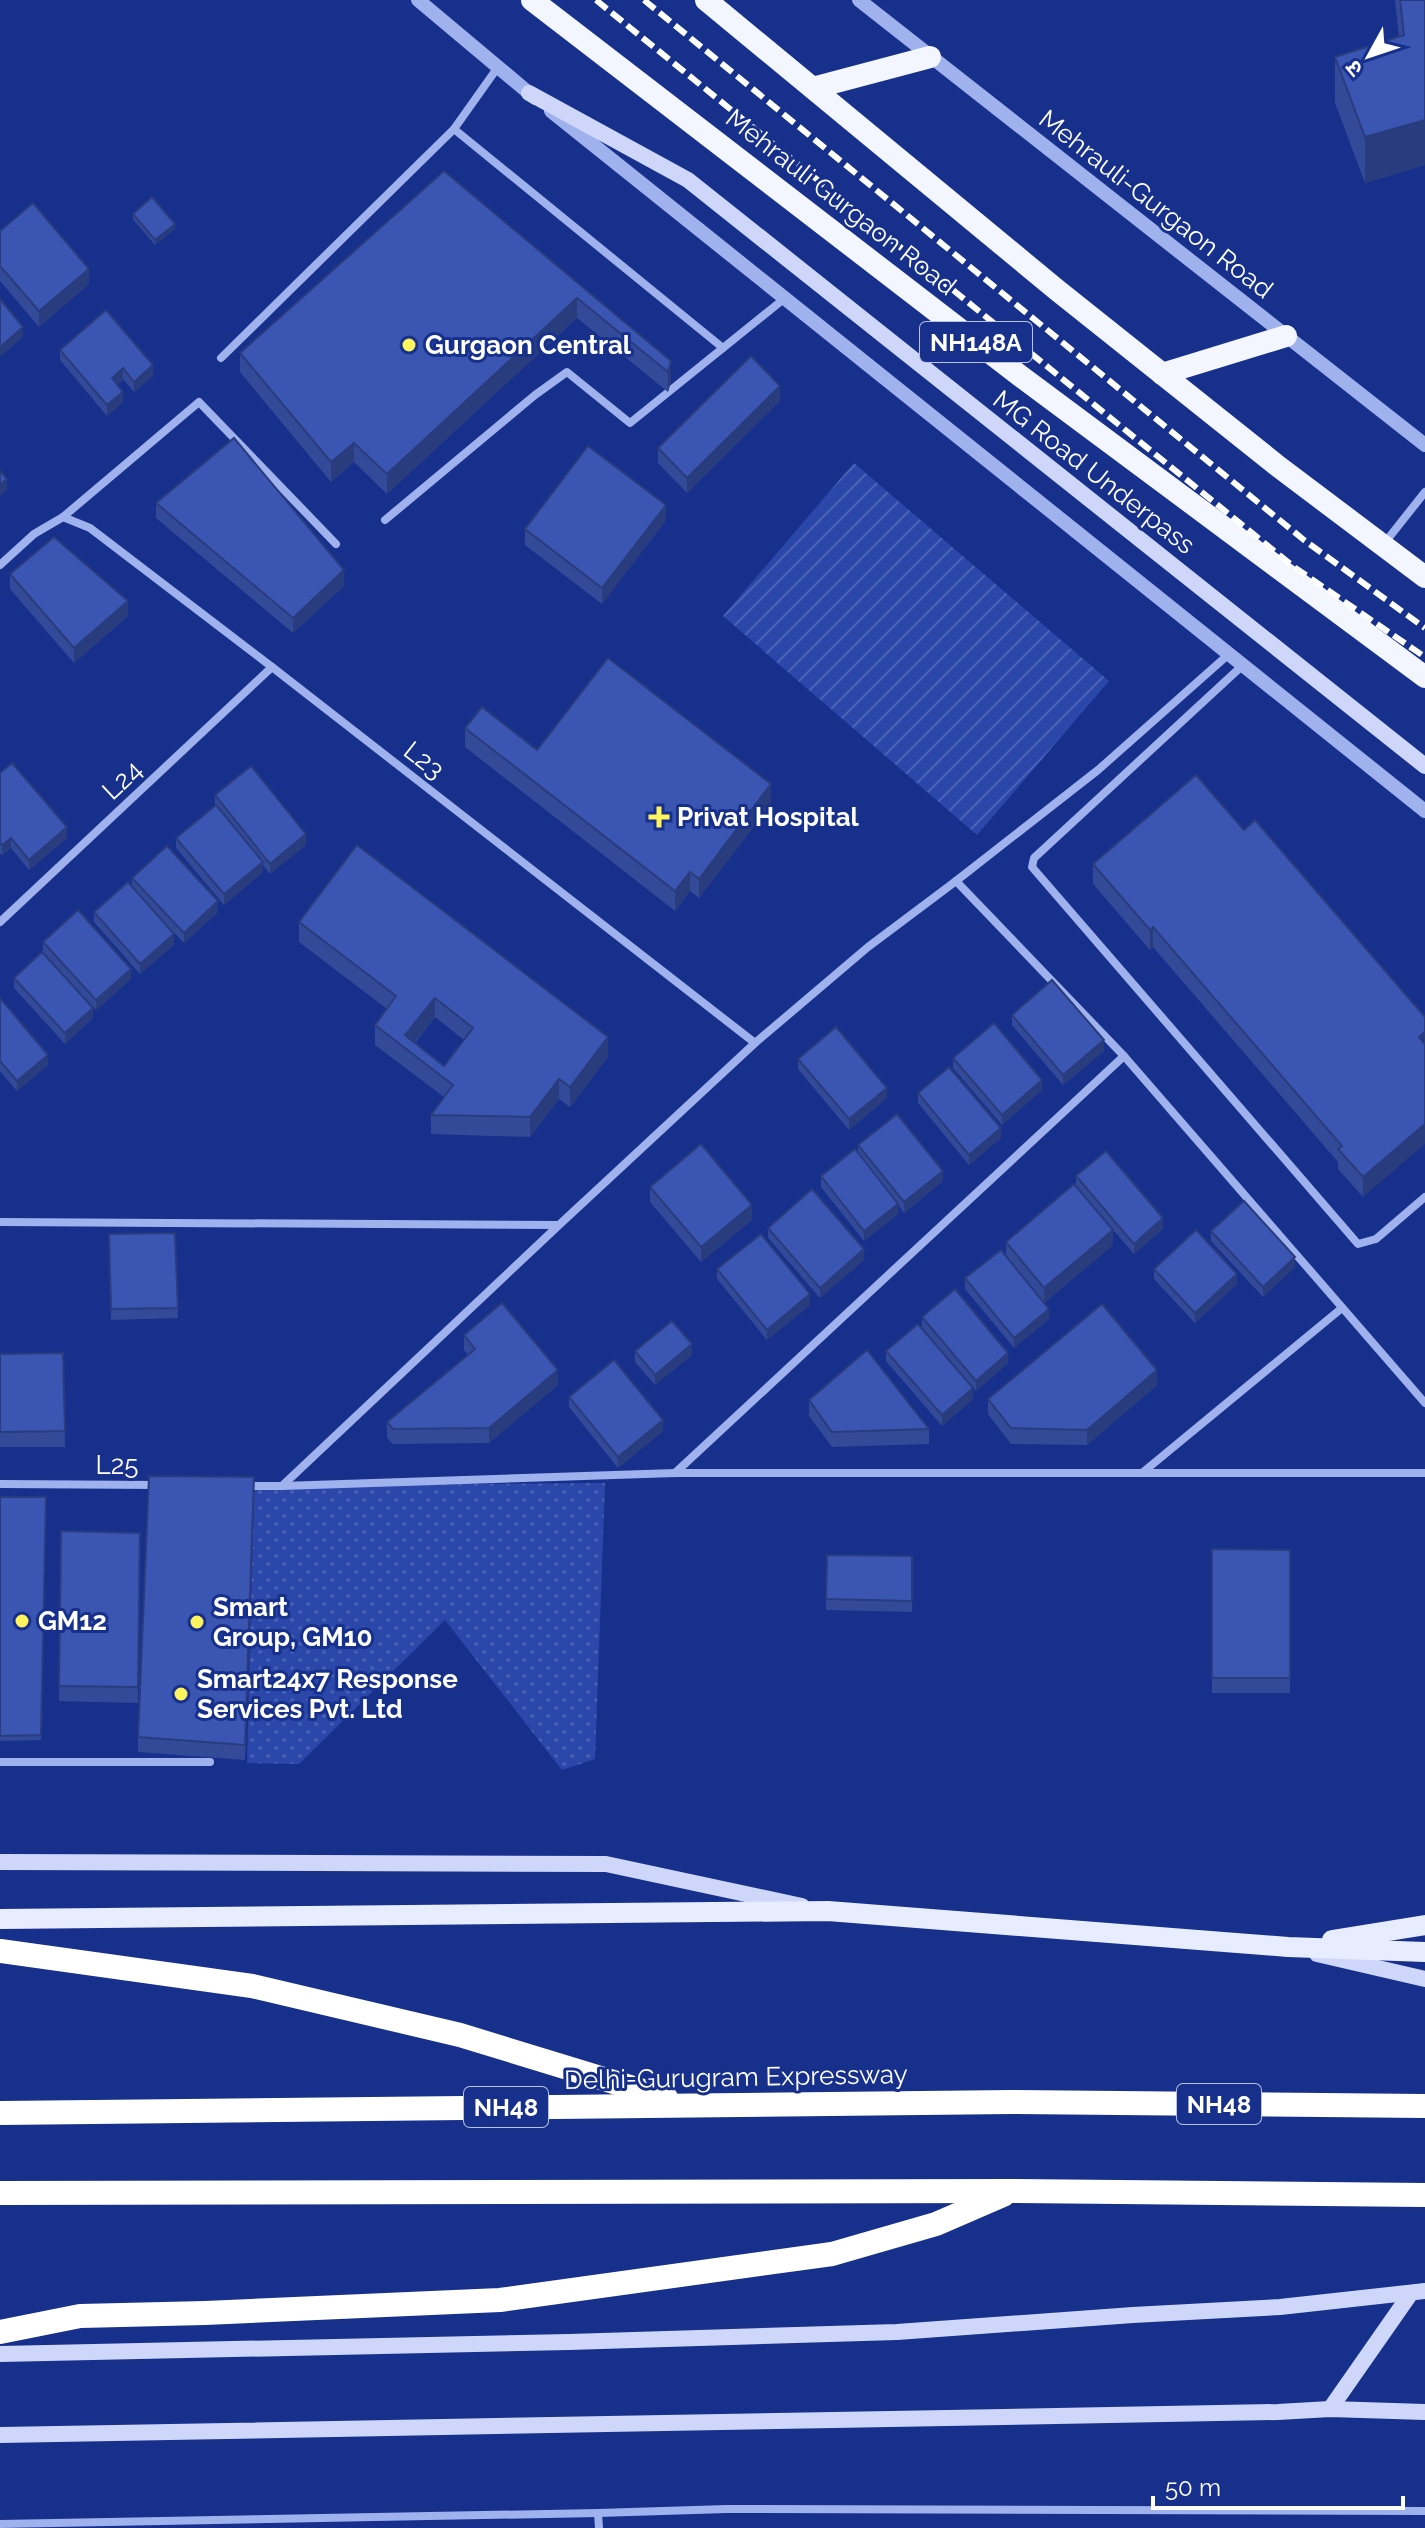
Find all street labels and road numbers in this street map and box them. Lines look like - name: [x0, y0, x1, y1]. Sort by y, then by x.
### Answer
- street label: Mehrauli Gurgaon Road: [720, 103, 962, 301]
- street label: Mehrauli-Gurgaon Road: [1033, 103, 1279, 305]
- road number: NH148A: [920, 322, 1032, 362]
- street label: MG Road Underpass: [987, 384, 1201, 560]
- street label: L23: [398, 735, 450, 785]
- street label: L24: [96, 754, 148, 806]
- street label: L25: [96, 1450, 138, 1480]
- street label: Delhi-Gurugram Expressway: [564, 2059, 908, 2095]
- road number: NH48: [1177, 2084, 1261, 2124]
- road number: NH48: [464, 2087, 548, 2127]

